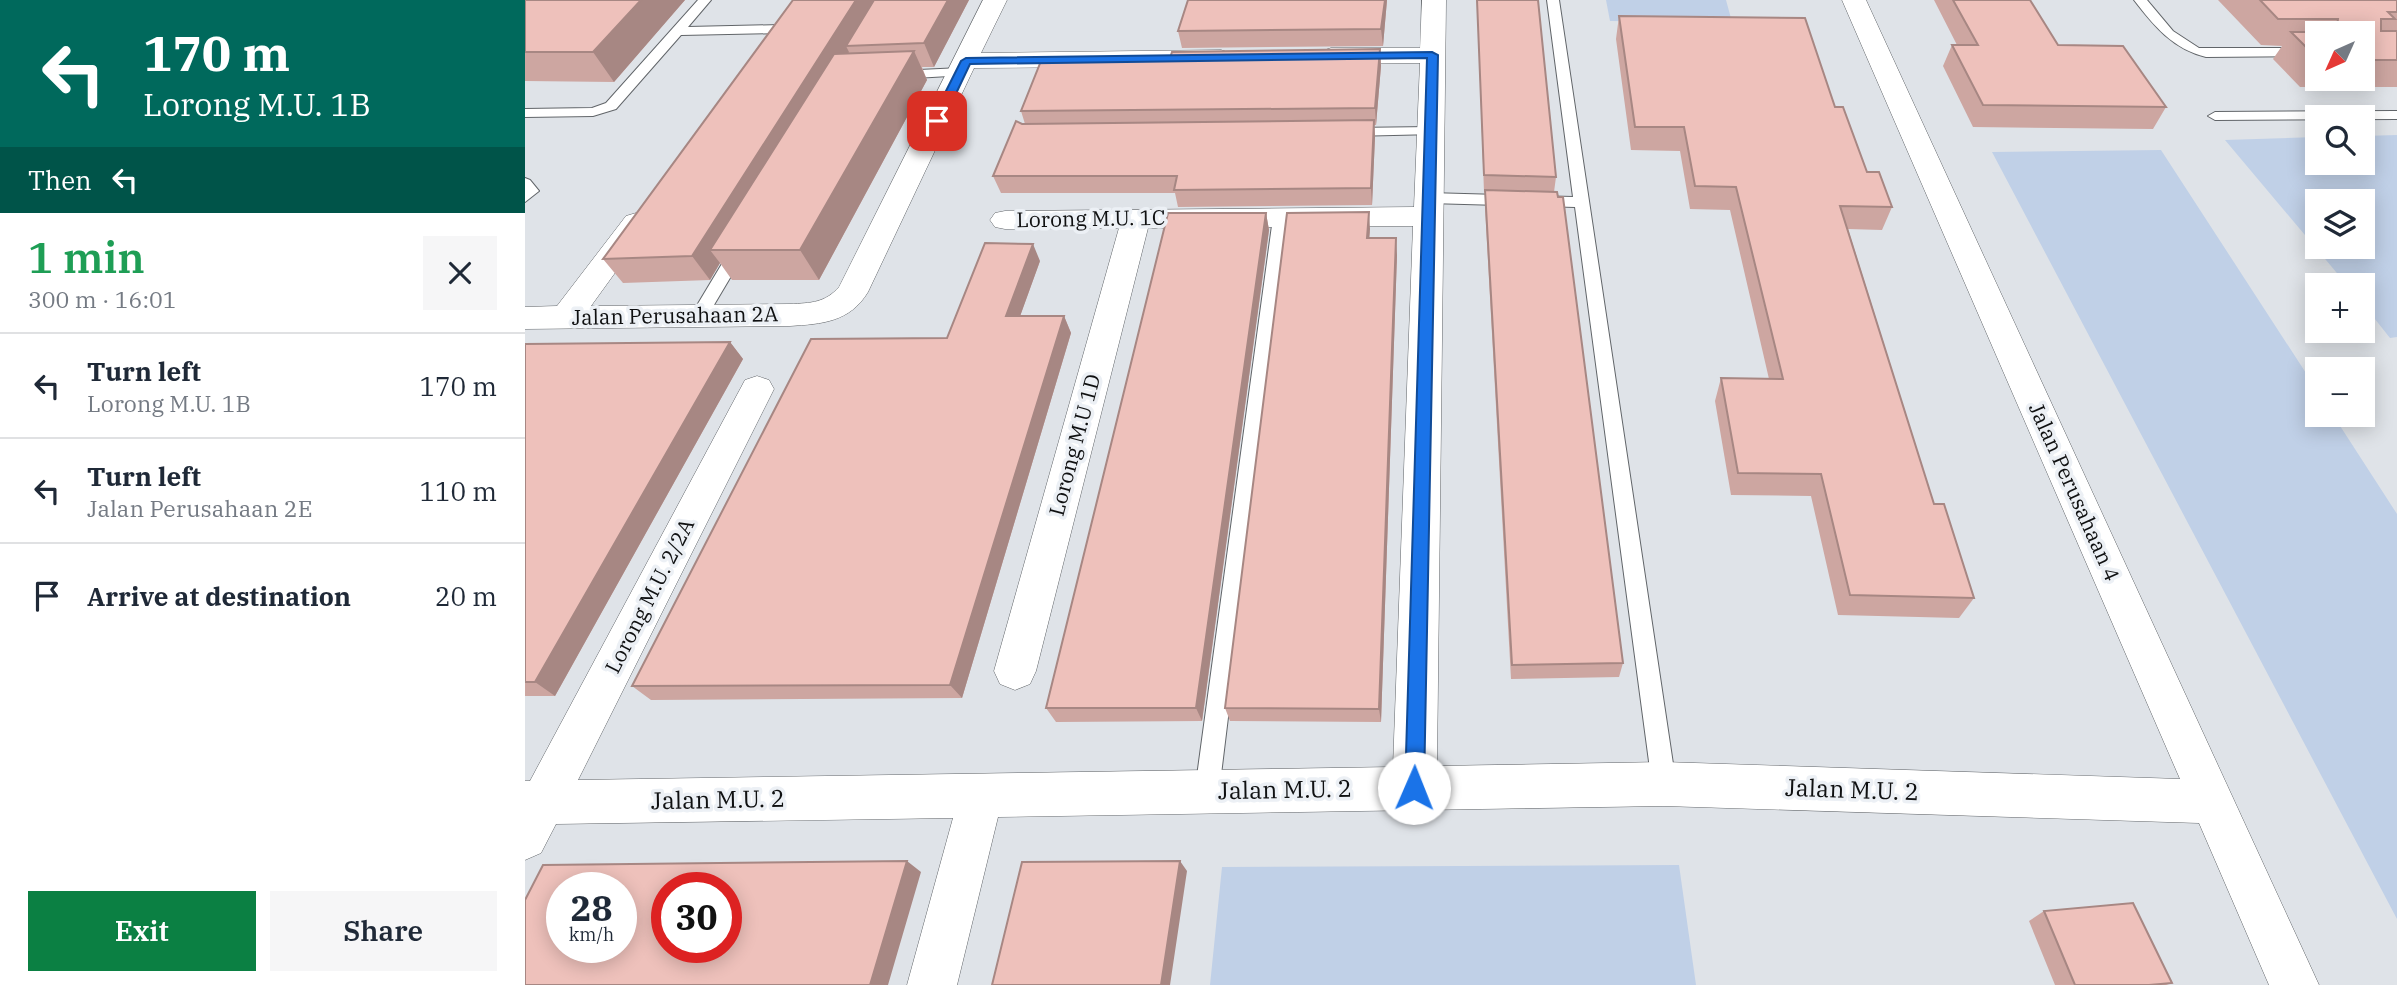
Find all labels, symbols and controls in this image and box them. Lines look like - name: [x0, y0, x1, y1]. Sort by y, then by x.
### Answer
- text: 170 m: [143, 21, 290, 84]
- north arrow: [2305, 21, 2375, 91]
- map controls: [2305, 21, 2375, 427]
- icon: left: [28, 28, 119, 119]
- text: Lorong M.U. 1B: [143, 83, 371, 125]
- pin: [907, 91, 967, 151]
- icon: arrive: [918, 102, 956, 140]
- button: search: [2305, 105, 2375, 175]
- icon: left: [106, 161, 144, 199]
- text: Then: [28, 163, 92, 197]
- button: layers: [2305, 189, 2375, 259]
- street label: Lorong M.U. 1C: [1016, 203, 1166, 233]
- text: 1 min: [28, 230, 145, 285]
- button: close: [423, 236, 497, 310]
- button: +: [2305, 273, 2375, 343]
- text: 300 m · 16:01: [28, 284, 177, 314]
- street label: Jalan Perusahaan 2A: [571, 299, 779, 331]
- text: Turn left: [87, 354, 201, 388]
- button: −: [2305, 357, 2375, 427]
- icon: left: [28, 367, 66, 405]
- text: 170 m: [419, 369, 497, 403]
- street label: Lorong M.U 1D: [1042, 371, 1106, 519]
- text: Lorong M.U. 1B: [87, 388, 251, 418]
- street label: Jalan Perusahaan 4: [2023, 398, 2127, 585]
- text: Turn left: [87, 459, 201, 493]
- icon: left: [28, 472, 66, 510]
- text: 110 m: [419, 474, 497, 508]
- text: Jalan Perusahaan 2E: [87, 493, 312, 523]
- street label: Lorong M.U. 2/2A: [598, 513, 700, 678]
- icon: arrive: [28, 577, 66, 615]
- text: Arrive at destination: [87, 579, 351, 613]
- text: 20 m: [435, 579, 497, 613]
- position arrow: [1377, 751, 1451, 825]
- street label: Jalan M.U. 2: [1784, 771, 1920, 807]
- street label: Jalan M.U. 2: [1218, 772, 1352, 806]
- street label: Jalan M.U. 2: [651, 782, 785, 816]
- speed limit sign: 30: [651, 872, 742, 963]
- text: 28: [570, 885, 613, 931]
- button: Exit: [28, 891, 256, 971]
- button: Share: [270, 891, 497, 971]
- text: km/h: [569, 923, 614, 946]

